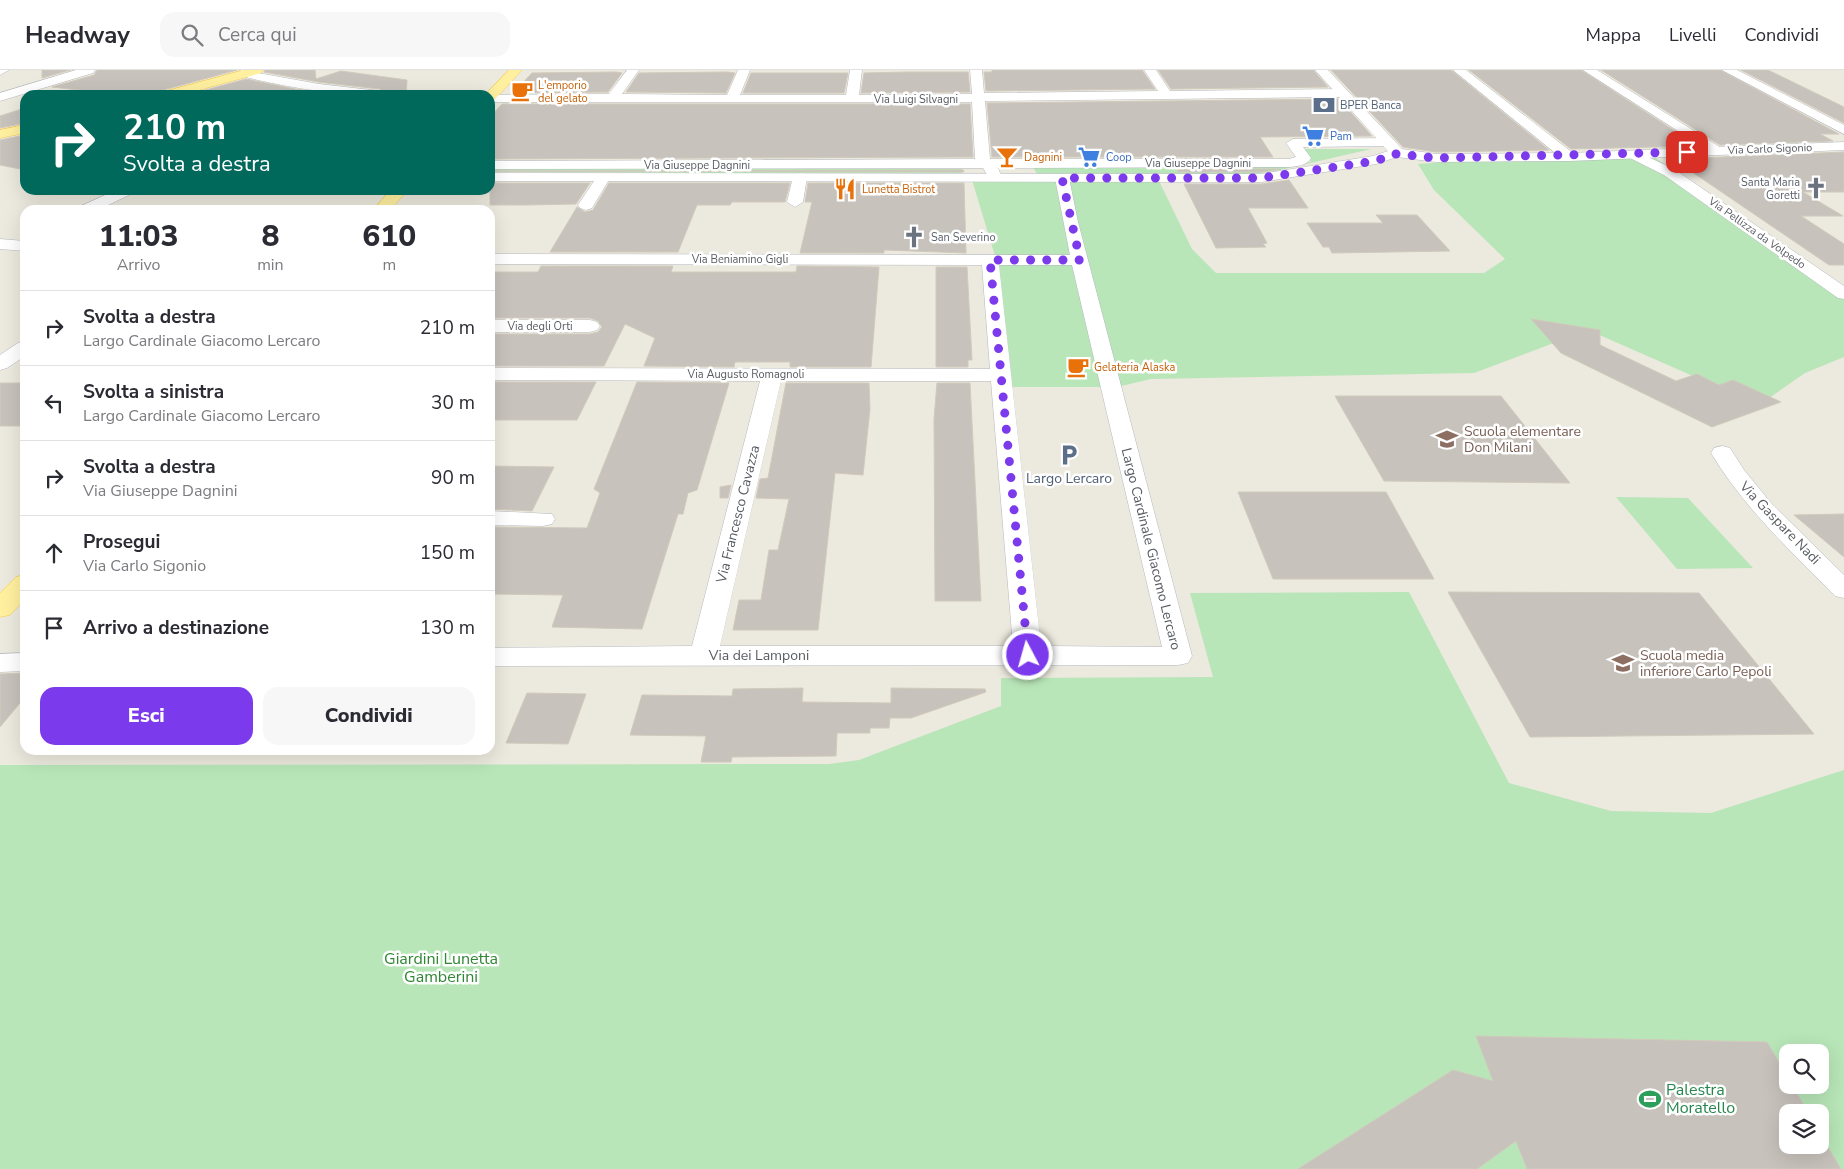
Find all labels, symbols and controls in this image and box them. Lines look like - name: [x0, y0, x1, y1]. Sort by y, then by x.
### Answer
- search box: [160, 12, 510, 57]
- text: Headway: [25, 19, 130, 51]
- icon: search: [178, 21, 206, 49]
- text: Cerca qui: [218, 22, 297, 48]
- text: Mappa: [1586, 23, 1641, 47]
- text: Livelli: [1669, 23, 1716, 47]
- text: Condividi: [1744, 23, 1819, 47]
- cafe icon: L'emporio del gelato: [509, 78, 535, 104]
- place label: L'emporio del gelato: [538, 78, 588, 106]
- street label: Via Luigi Silvagni: [873, 92, 958, 107]
- bank icon: BPER Banca: [1311, 92, 1337, 118]
- place label: BPER Banca: [1340, 98, 1402, 113]
- text: 210 m: [123, 104, 226, 151]
- icon: right: [40, 110, 105, 175]
- supermarket icon: Pam: [1300, 123, 1326, 149]
- place label: Pam: [1330, 129, 1352, 144]
- pin: [1666, 131, 1708, 173]
- icon: arrive: [1673, 138, 1701, 166]
- street label: Via Carlo Sigonio: [1726, 140, 1813, 158]
- bar icon: Dagnini: [994, 144, 1020, 170]
- supermarket icon: Coop: [1076, 144, 1102, 170]
- text: Svolta a destra: [123, 149, 271, 179]
- place label: Dagnini: [1024, 150, 1062, 165]
- place label: Coop: [1106, 150, 1132, 165]
- street label: Via Giuseppe Dagnini: [1144, 156, 1251, 171]
- street label: Via Giuseppe Dagnini: [643, 158, 750, 173]
- place label: Santa Maria Goretti: [1741, 175, 1800, 203]
- church icon: Santa Maria Goretti: [1803, 175, 1829, 201]
- restaurant icon: Lunetta Bistrot: [832, 176, 858, 202]
- place label: Lunetta Bistrot: [862, 182, 935, 197]
- street label: Via Pellizza da Volpedo: [1705, 193, 1809, 272]
- text: 11:03: [99, 216, 178, 257]
- text: 8: [261, 216, 279, 257]
- text: 610: [362, 216, 416, 257]
- church icon: San Severino: [901, 224, 927, 250]
- place label: San Severino: [931, 230, 996, 245]
- street label: Via Beniamino Gigli: [691, 252, 788, 267]
- text: Arrivo: [117, 254, 161, 276]
- text: min: [257, 254, 284, 276]
- text: m: [382, 254, 396, 276]
- text: Svolta a destra: [83, 304, 216, 330]
- icon: right: [40, 314, 68, 342]
- text: 210 m: [420, 315, 475, 341]
- street label: Via degli Orti: [506, 319, 573, 334]
- text: Largo Cardinale Giacomo Lercaro: [83, 330, 320, 352]
- cafe icon: Gelateria Alaska: [1065, 354, 1091, 380]
- place label: Gelateria Alaska: [1094, 360, 1176, 375]
- street label: Via Augusto Romagnoli: [687, 367, 804, 382]
- text: Svolta a sinistra: [83, 379, 224, 405]
- icon: left: [40, 389, 68, 417]
- text: 30 m: [431, 390, 475, 416]
- text: Largo Cardinale Giacomo Lercaro: [83, 405, 320, 427]
- place label: Scuola elementare Don Milani: [1464, 422, 1581, 457]
- school or university icon: Scuola elementare Don Milani: [1434, 426, 1460, 452]
- parking icon: Largo Lercaro: [1056, 442, 1082, 468]
- street label: Via Francesco Cavazza: [711, 443, 764, 586]
- street label: Largo Cardinale Giacomo Lercaro: [1117, 446, 1185, 652]
- text: Svolta a destra: [83, 454, 216, 480]
- icon: right: [40, 464, 68, 492]
- text: 90 m: [431, 465, 475, 491]
- place label: Largo Lercaro: [1026, 469, 1112, 488]
- street label: Via Gaspare Nadi: [1735, 476, 1825, 569]
- text: Via Giuseppe Dagnini: [83, 480, 237, 502]
- text: Prosegui: [83, 529, 160, 555]
- icon: ahead: [40, 539, 68, 567]
- text: 150 m: [420, 540, 475, 566]
- text: Via Carlo Sigonio: [83, 555, 206, 577]
- icon: arrive: [40, 614, 68, 642]
- text: Arrivo a destinazione: [83, 615, 269, 641]
- text: 130 m: [420, 615, 475, 641]
- position arrow: [1001, 628, 1053, 680]
- street label: Via dei Lamponi: [708, 646, 809, 665]
- place label: Scuola media inferiore Carlo Pepoli: [1640, 646, 1772, 681]
- school or university icon: Scuola media inferiore Carlo Pepoli: [1610, 650, 1636, 676]
- button: Esci: [40, 687, 253, 745]
- button: Condividi: [263, 687, 475, 745]
- park label: Giardini Lunetta Gamberini: [384, 948, 498, 988]
- map controls: [1779, 1044, 1829, 1154]
- button: search: [1779, 1044, 1829, 1094]
- place label: Palestra Moratello: [1666, 1079, 1735, 1119]
- sports icon: Palestra Moratello: [1637, 1086, 1663, 1112]
- button: layers: [1779, 1104, 1829, 1154]

